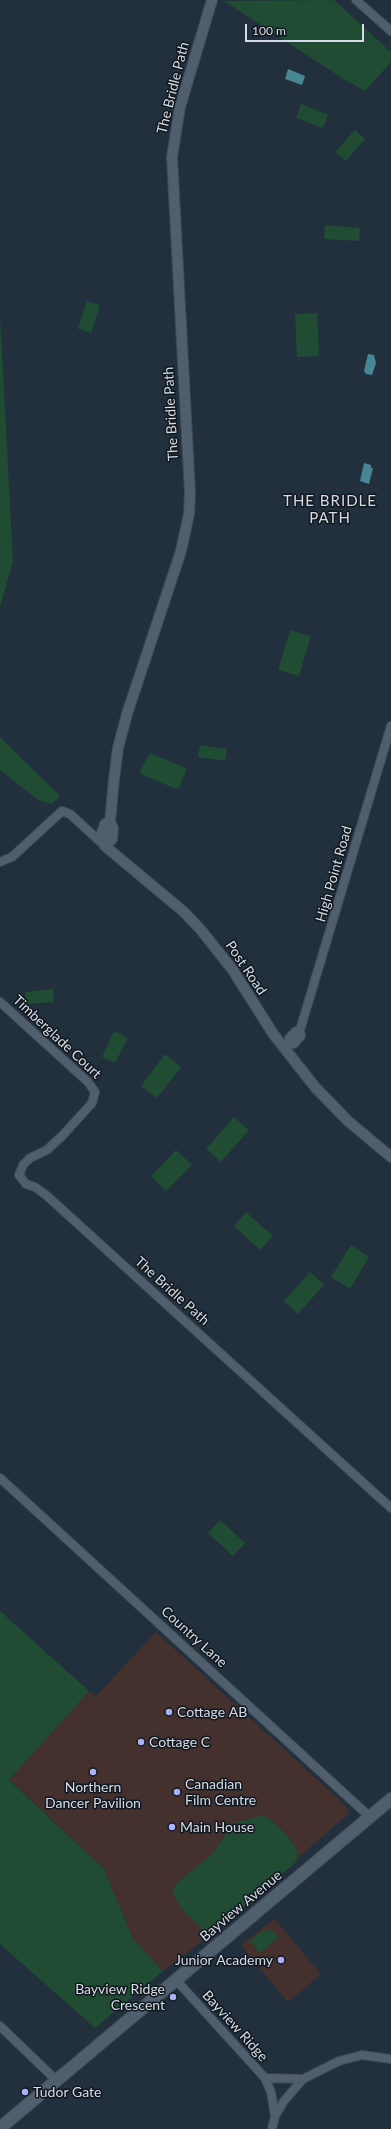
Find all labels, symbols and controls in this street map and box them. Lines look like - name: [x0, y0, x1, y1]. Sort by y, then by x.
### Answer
- scale bar: [247, 16, 366, 42]
- text: 100 m: [252, 23, 286, 38]
- street label: The Bridle Path: [153, 40, 193, 136]
- street label: The Bridle Path: [160, 366, 182, 462]
- district label: THE BRIDLE PATH: [283, 492, 377, 527]
- street label: High Point Road: [312, 824, 356, 924]
- street label: Post Road: [222, 938, 270, 998]
- street label: Timberglade Court: [9, 992, 105, 1082]
- street label: The Bridle Path: [131, 1253, 213, 1329]
- street label: Country Lane: [158, 1603, 230, 1671]
- place label: Cottage AB: [177, 1704, 247, 1720]
- marker: Cottage AB: [164, 1707, 174, 1717]
- place label: Cottage C: [149, 1734, 210, 1750]
- marker: Cottage C: [136, 1737, 146, 1747]
- marker: Northern Dancer Pavilion: [88, 1767, 98, 1777]
- place label: Canadian Film Centre: [185, 1776, 256, 1808]
- place label: Northern Dancer Pavilion: [45, 1779, 141, 1812]
- marker: Canadian Film Centre: [172, 1787, 182, 1797]
- place label: Main House: [180, 1819, 254, 1835]
- marker: Main House: [167, 1822, 177, 1832]
- street label: Bayview Avenue: [197, 1867, 285, 1945]
- place label: Junior Academy: [175, 1952, 273, 1968]
- marker: Junior Academy: [276, 1955, 286, 1965]
- place label: Bayview Ridge Crescent: [75, 1981, 165, 2014]
- street label: Bayview Ridge: [199, 1987, 271, 2065]
- marker: Bayview Ridge Crescent: [168, 1992, 178, 2002]
- place label: Tudor Gate: [33, 2084, 101, 2100]
- marker: Tudor Gate: [20, 2087, 30, 2097]

